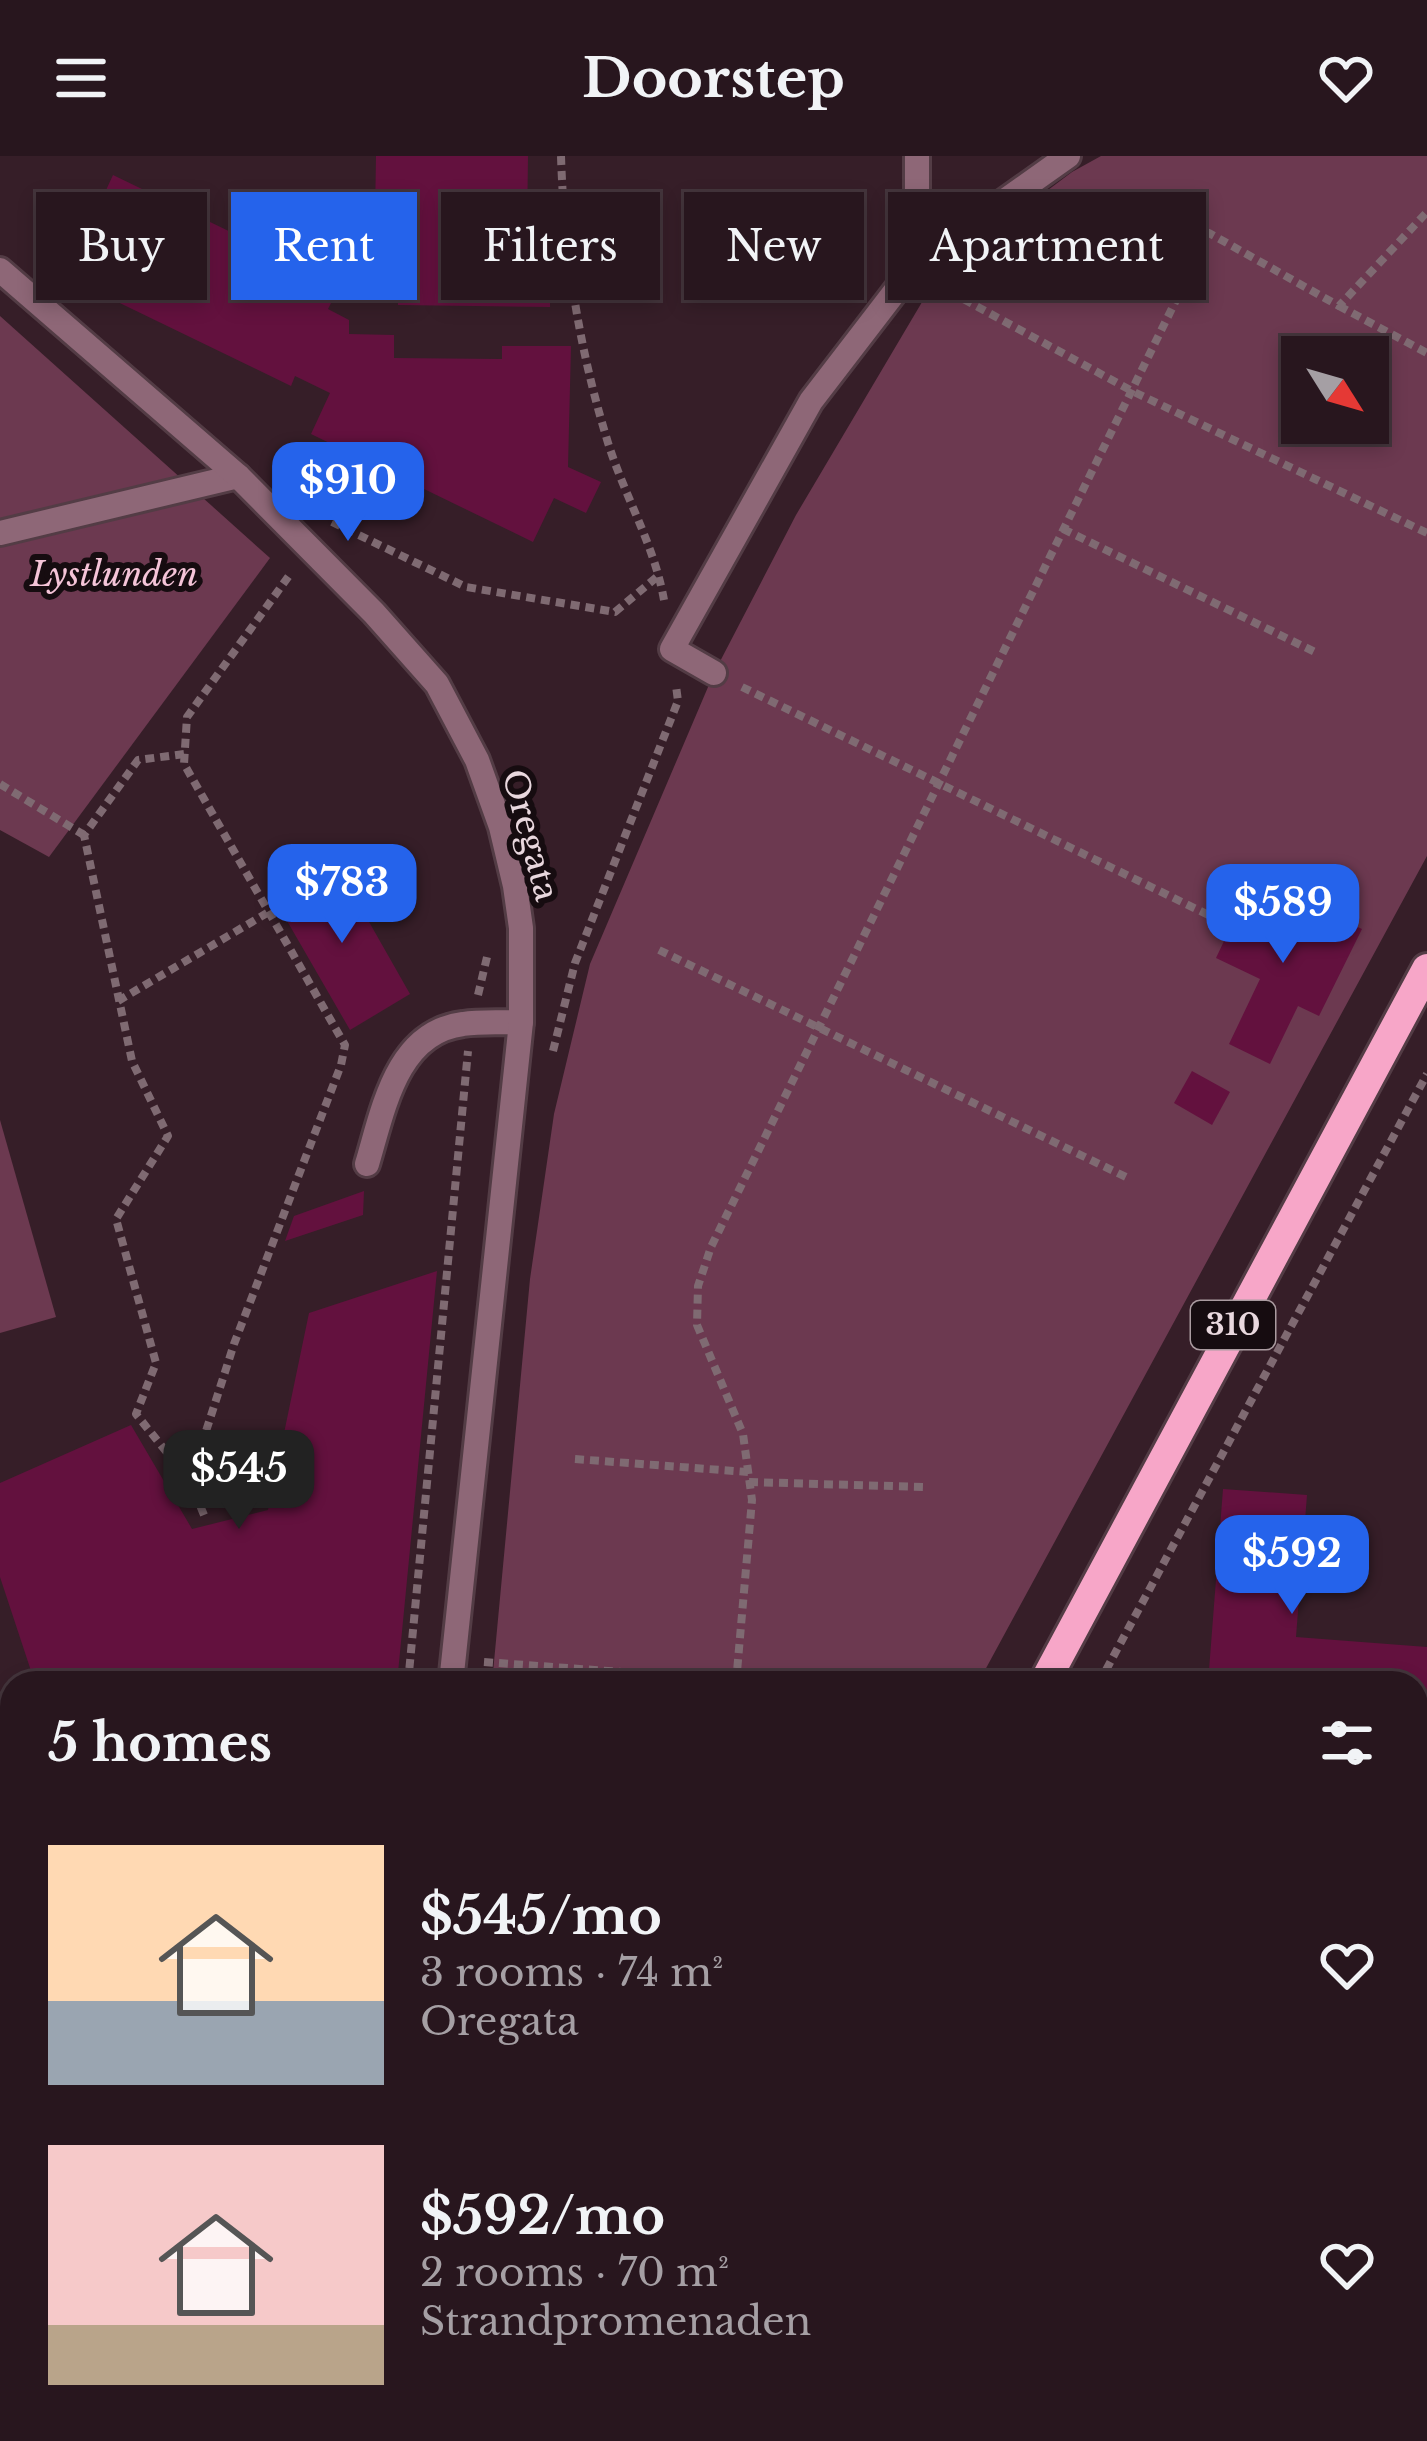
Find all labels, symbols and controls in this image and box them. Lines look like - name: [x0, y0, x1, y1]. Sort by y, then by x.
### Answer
- icon: menu: [48, 45, 114, 111]
- text: Doorstep: [582, 45, 845, 112]
- icon: heart: [1313, 45, 1379, 111]
- chip: Buy: [36, 192, 207, 300]
- chip: Rent: [231, 192, 417, 300]
- chip: Filters: [441, 192, 660, 300]
- chip: New: [684, 192, 864, 300]
- chip: Apartment: [888, 192, 1206, 300]
- north arrow: [1281, 336, 1389, 444]
- map controls: [1281, 336, 1389, 444]
- pin: $910: [277, 442, 419, 544]
- text: $910: [299, 456, 397, 505]
- park label: Lystlunden: [29, 554, 198, 595]
- street label: Oregata: [493, 765, 568, 906]
- pin: $783: [271, 844, 413, 946]
- text: $783: [295, 858, 389, 907]
- pin: $589: [1212, 864, 1354, 966]
- text: $589: [1233, 878, 1333, 927]
- road number: 310: [1191, 1301, 1275, 1349]
- pin: $545: [168, 1430, 310, 1532]
- text: $545: [190, 1444, 288, 1493]
- pin: $592: [1221, 1515, 1363, 1617]
- text: $592: [1242, 1529, 1342, 1578]
- icon: filters: [1314, 1710, 1380, 1776]
- text: 5 homes: [48, 1712, 272, 1775]
- text: $545/mo: [420, 1885, 662, 1948]
- icon: home: [144, 1893, 288, 2037]
- icon: heart: [1314, 1932, 1380, 1998]
- text: 3 rooms · 74 m²: [420, 1948, 723, 1997]
- text: Oregata: [420, 1997, 579, 2046]
- text: $592/mo: [420, 2185, 665, 2248]
- icon: home: [144, 2193, 288, 2337]
- icon: heart: [1314, 2232, 1380, 2298]
- text: 2 rooms · 70 m²: [420, 2248, 729, 2297]
- text: Strandpromenaden: [420, 2297, 811, 2346]

